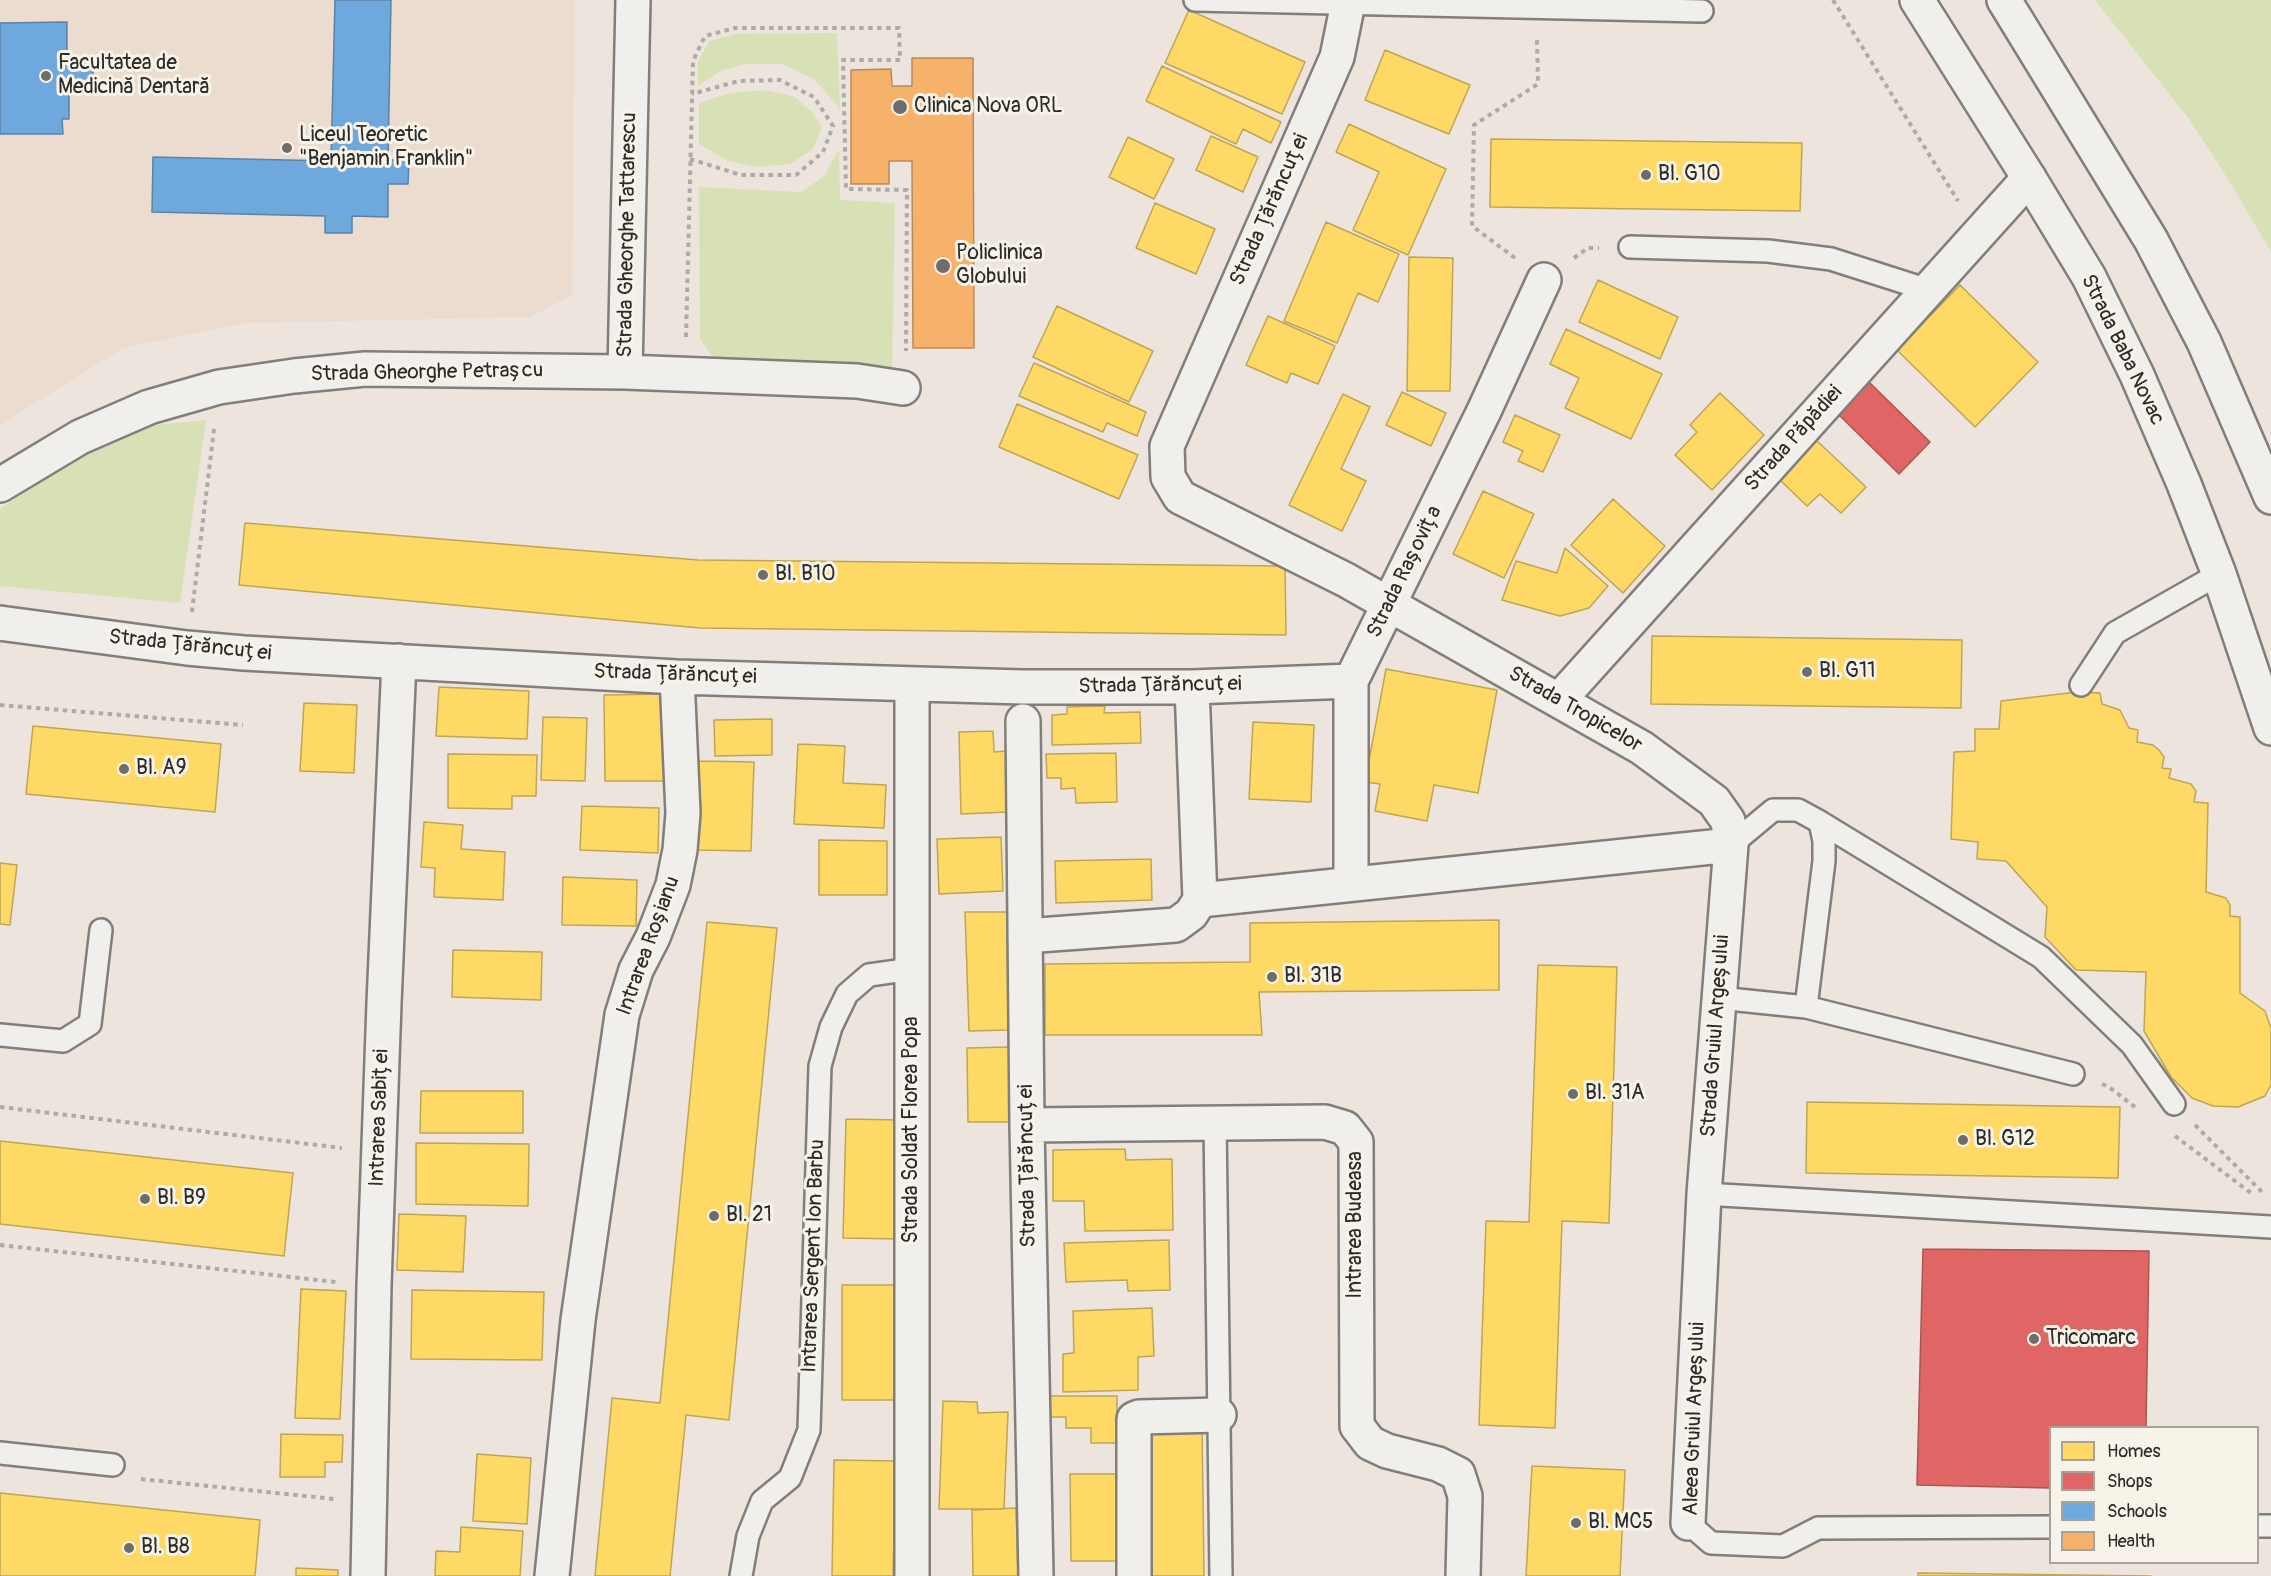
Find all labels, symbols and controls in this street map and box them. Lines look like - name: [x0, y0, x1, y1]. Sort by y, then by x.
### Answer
- place label: Facultatea de Medicină Dentară: [58, 51, 210, 101]
- marker: Facultatea de Medicină Dentară: [39, 69, 53, 83]
- place label: Clinica Nova ORL: [914, 94, 1063, 120]
- marker: Clinica Nova ORL: [891, 98, 909, 116]
- street label: Strada Gheorghe Tattarescu: [613, 112, 643, 358]
- place label: Liceul Teoretic "Benjamin Franklin": [299, 123, 473, 173]
- street label: Strada Țărăncuței: [1225, 130, 1315, 290]
- marker: Liceul Teoretic "Benjamin Franklin": [280, 141, 294, 155]
- place label: Bl. G10: [1658, 162, 1721, 188]
- marker: Bl. G10: [1639, 168, 1653, 182]
- place label: Policlinica Globului: [956, 241, 1043, 291]
- marker: Policlinica Globului: [934, 257, 952, 275]
- street label: Strada Baba Novac: [2075, 271, 2169, 429]
- street label: Strada Gheorghe Petrașcu: [311, 358, 543, 388]
- street label: Strada Păpădiei: [1740, 381, 1848, 497]
- street label: Strada Rașovița: [1362, 502, 1448, 642]
- place label: Bl. B10: [775, 562, 835, 588]
- marker: Bl. B10: [756, 568, 770, 582]
- street label: Strada Țărăncuței: [107, 625, 273, 667]
- place label: Bl. G11: [1819, 659, 1875, 685]
- street label: Strada Țărăncuței: [593, 660, 757, 690]
- street label: Strada Tropicelor: [1503, 661, 1647, 759]
- marker: Bl. G11: [1800, 665, 1814, 679]
- street label: Strada Țărăncuței: [1078, 672, 1242, 700]
- place label: Bl. A9: [136, 756, 186, 782]
- marker: Bl. A9: [117, 762, 131, 776]
- street label: Intrarea Roșianu: [612, 873, 686, 1019]
- street label: Strada Gruiul Argeșului: [1696, 934, 1736, 1138]
- place label: Bl. 31B: [1284, 964, 1342, 990]
- marker: Bl. 31B: [1265, 970, 1279, 984]
- street label: Strada Soldat Florea Popa: [899, 1017, 925, 1243]
- street label: Intrarea Sabiței: [365, 1049, 395, 1187]
- place label: Bl. 31A: [1585, 1081, 1645, 1107]
- street label: Strada Țărăncuței: [1014, 1084, 1042, 1248]
- marker: Bl. 31A: [1566, 1087, 1580, 1101]
- place label: Bl. G12: [1975, 1127, 2035, 1153]
- marker: Bl. G12: [1956, 1133, 1970, 1147]
- street label: Intrarea Sergent Ion Barbu: [797, 1139, 831, 1373]
- street label: Intrarea Budeasa: [1343, 1151, 1369, 1299]
- place label: Bl. B9: [157, 1186, 206, 1212]
- marker: Bl. B9: [138, 1192, 152, 1206]
- place label: Bl. 21: [726, 1203, 772, 1229]
- marker: Bl. 21: [707, 1209, 721, 1223]
- street label: Aleea Gruiul Argeșului: [1679, 1322, 1711, 1516]
- place label: Tricomarc: [2046, 1326, 2136, 1352]
- marker: Tricomarc: [2027, 1332, 2041, 1346]
- legend: [2049, 1426, 2259, 1564]
- text: Homes: [2107, 1440, 2160, 1463]
- text: Shops: [2107, 1470, 2152, 1493]
- text: Schools: [2107, 1500, 2167, 1523]
- place label: Bl. MC5: [1588, 1510, 1653, 1536]
- marker: Bl. MC5: [1569, 1516, 1583, 1530]
- text: Health: [2107, 1530, 2155, 1553]
- place label: Bl. B8: [141, 1535, 190, 1561]
- marker: Bl. B8: [122, 1541, 136, 1555]

